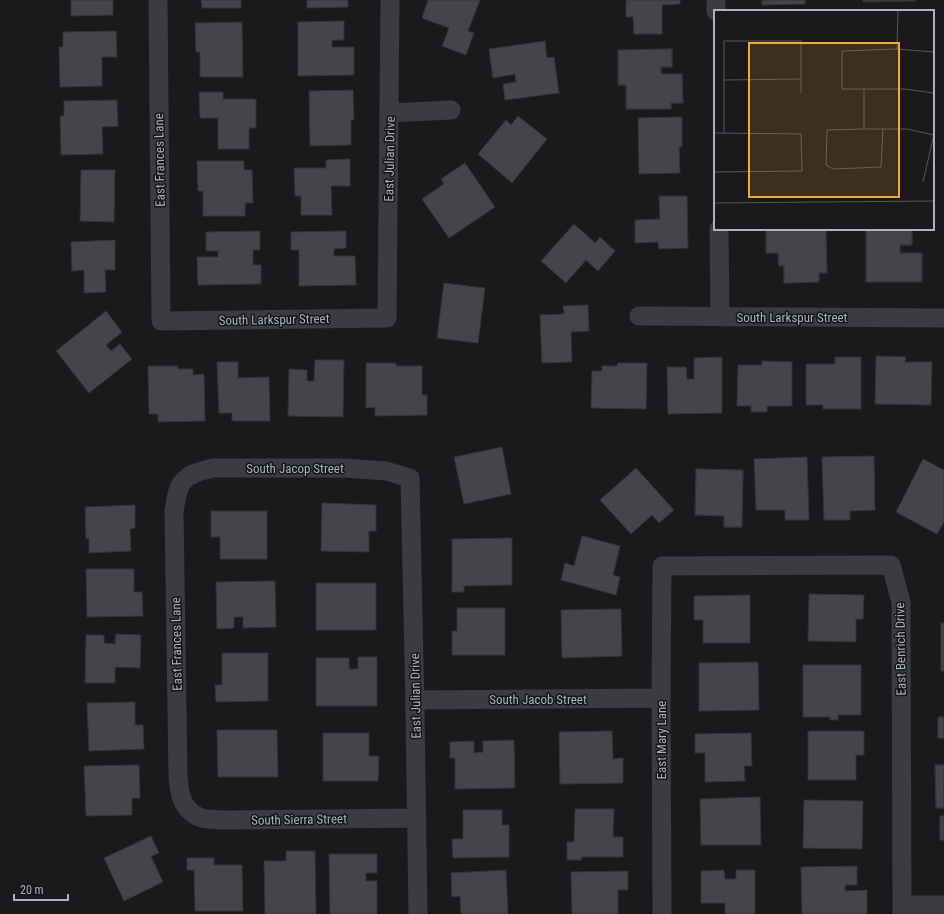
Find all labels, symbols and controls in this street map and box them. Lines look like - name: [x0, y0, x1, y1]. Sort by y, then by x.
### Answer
- inset map: [714, 10, 934, 230]
- street label: East Frances Lane: [151, 113, 168, 207]
- street label: East Julian Drive: [381, 116, 398, 202]
- street label: South Larkspur Street: [737, 310, 848, 325]
- street label: South Larkspur Street: [218, 311, 330, 328]
- street label: South Jacop Street: [246, 461, 344, 476]
- street label: East Frances Lane: [168, 597, 185, 691]
- street label: East Benrich Drive: [892, 602, 909, 696]
- street label: East Julian Drive: [407, 653, 424, 739]
- street label: South Jacob Street: [489, 692, 587, 707]
- street label: East Mary Lane: [654, 701, 669, 779]
- street label: South Sierra Street: [251, 811, 347, 828]
- scale bar: [14, 876, 68, 902]
- text: 20 m: [20, 883, 44, 897]

